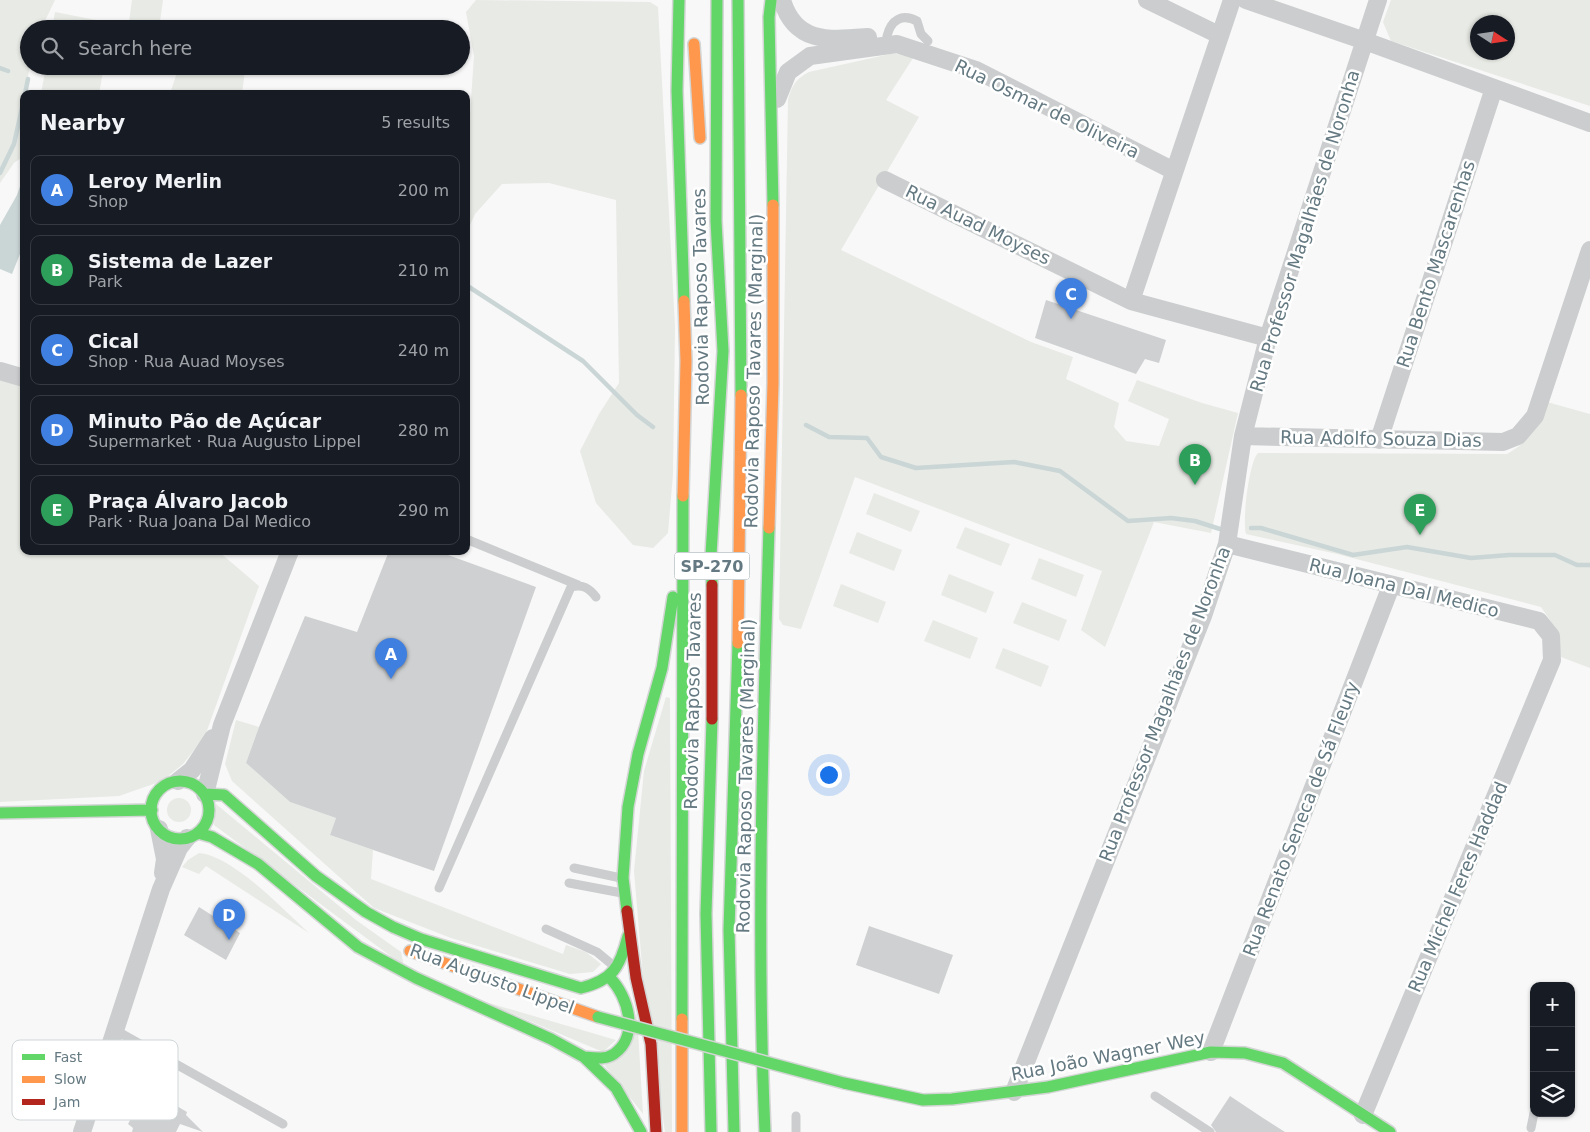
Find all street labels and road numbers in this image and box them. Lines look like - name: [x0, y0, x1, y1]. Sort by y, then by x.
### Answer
- street label: Rua Osmar de Oliveira: [952, 55, 1143, 162]
- street label: Rua Professor Magalhães de Noronha: [1245, 67, 1364, 395]
- street label: Rua Bento Mascarenhas: [1392, 158, 1479, 370]
- street label: Rua Auad Moyses: [902, 180, 1054, 269]
- street label: Rodovia Raposo Tavares: [688, 188, 713, 406]
- street label: Rodovia Raposo Tavares (Marginal): [740, 213, 767, 529]
- street label: Rua Adolfo Souza Dias: [1280, 426, 1482, 451]
- street label: Rua Professor Magalhães de Noronha: [1095, 543, 1235, 864]
- road number: SP-270: [674, 552, 750, 580]
- street label: Rua Joana Dal Medico: [1307, 554, 1501, 621]
- street label: Rodovia Raposo Tavares: [680, 592, 705, 810]
- street label: Rodovia Raposo Tavares (Marginal): [732, 618, 759, 934]
- street label: Rua Renato Seneca de Sá Fleury: [1238, 678, 1363, 959]
- street label: Rua Michel Feres Haddad: [1404, 778, 1512, 995]
- street label: Rua Augusto Lippel: [407, 939, 577, 1018]
- street label: Rua João Wagner Wey: [1009, 1026, 1207, 1085]

